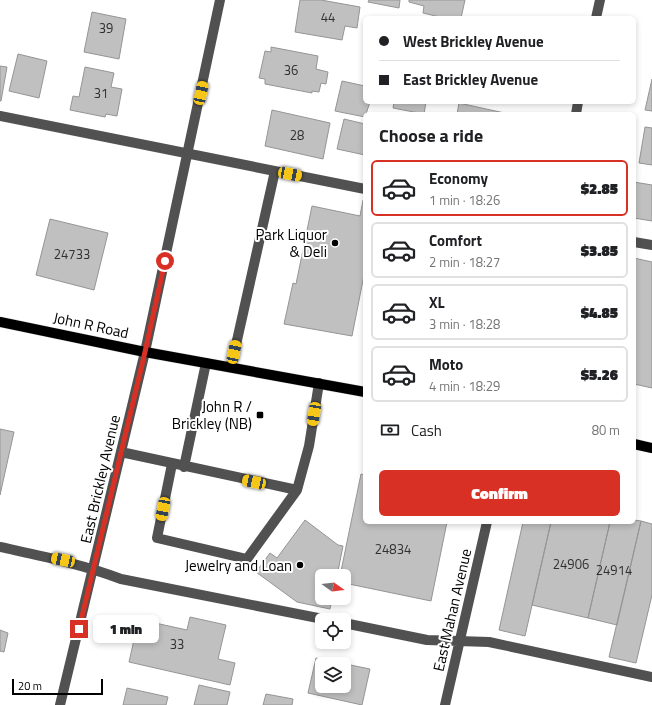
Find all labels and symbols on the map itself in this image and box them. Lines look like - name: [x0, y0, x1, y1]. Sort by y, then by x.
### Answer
- house number: 44: [321, 7, 335, 27]
- house number: 39: [99, 18, 113, 38]
- house number: 36: [284, 60, 298, 80]
- car: [193, 80, 209, 106]
- house number: 31: [94, 83, 108, 103]
- house number: 28: [290, 125, 304, 145]
- car: [277, 166, 303, 182]
- place label: Park Liquor & Deli: [256, 223, 327, 263]
- marker: Park Liquor & Deli: [330, 238, 340, 248]
- house number: 24733: [54, 244, 90, 264]
- route start: [156, 252, 174, 270]
- street label: John R Road: [51, 306, 131, 344]
- car: [226, 339, 242, 365]
- place label: John R / Brickley (NB): [172, 395, 252, 435]
- car: [306, 401, 322, 427]
- marker: John R / Brickley (NB): [255, 410, 265, 420]
- street label: East Brickley Avenue: [74, 413, 126, 545]
- car: [241, 474, 267, 490]
- car: [155, 496, 171, 522]
- house number: 24834: [375, 539, 411, 559]
- street label: East Mahan Avenue: [427, 546, 477, 674]
- car: [50, 552, 76, 568]
- place label: Jewelry and Loan: [185, 554, 292, 577]
- house number: 24906: [553, 554, 589, 574]
- marker: Jewelry and Loan: [295, 560, 305, 570]
- house number: 24914: [596, 560, 632, 580]
- north arrow: [315, 569, 351, 605]
- callout: 1 min: [93, 615, 159, 643]
- route end: [70, 620, 88, 638]
- house number: 33: [170, 634, 184, 654]
- scale bar: [12, 677, 103, 696]

